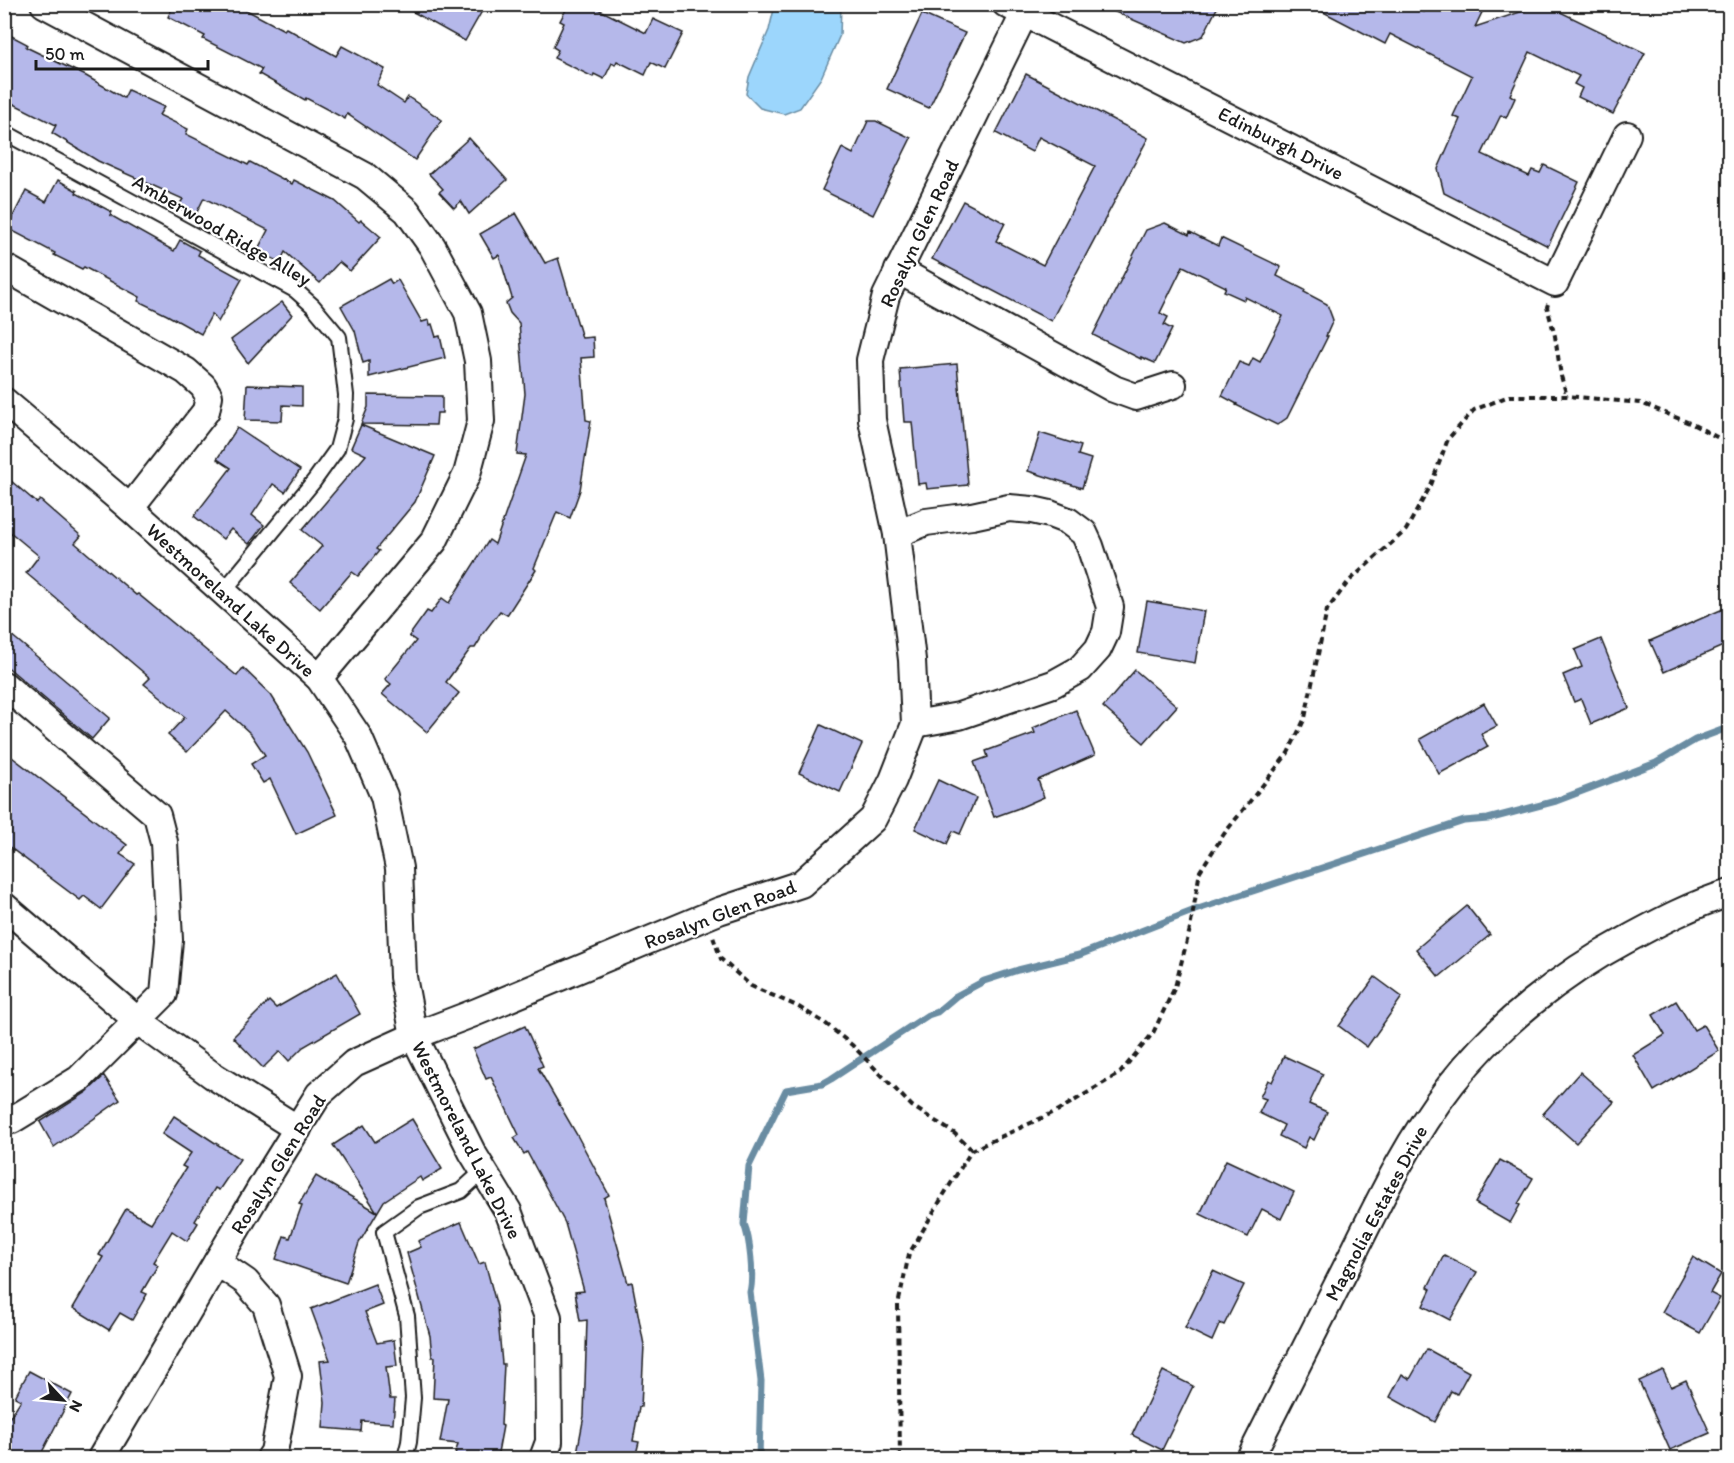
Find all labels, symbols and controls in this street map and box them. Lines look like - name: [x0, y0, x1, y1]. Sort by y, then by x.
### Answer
- scale bar: [36, 33, 208, 71]
- text: 50 m: [45, 43, 85, 65]
- street label: Edinburgh Drive: [1214, 101, 1348, 185]
- street label: Rosalyn Glen Road: [874, 155, 964, 311]
- street label: Amberwood Ridge Alley: [128, 169, 316, 291]
- street label: Westmoreland Lake Drive: [142, 518, 320, 682]
- street label: Rosalyn Glen Road: [641, 874, 799, 954]
- street label: Westmoreland Lake Drive: [407, 1037, 527, 1243]
- street label: Rosalyn Glen Road: [225, 1090, 331, 1238]
- street label: Magnolia Estates Drive: [1320, 1121, 1432, 1305]
- north arrow: [33, 1370, 93, 1430]
- text: N: [65, 1397, 87, 1415]

